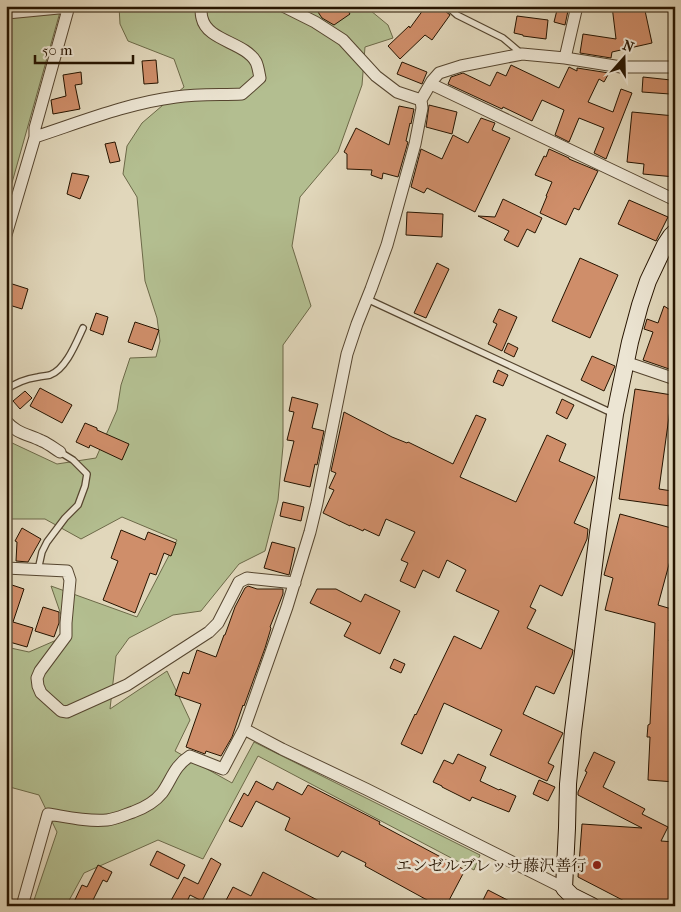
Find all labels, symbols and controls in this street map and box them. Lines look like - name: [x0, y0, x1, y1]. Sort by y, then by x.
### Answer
- scale bar: [35, 32, 132, 64]
- north arrow: [598, 32, 648, 82]
- text: N: [620, 36, 637, 56]
- text: 50 m: [42, 41, 73, 59]
- place label: エンゼルブレッサ藤沢善行: [396, 856, 587, 875]
- marker: エンゼルブレッサ藤沢善行: [591, 859, 603, 871]

